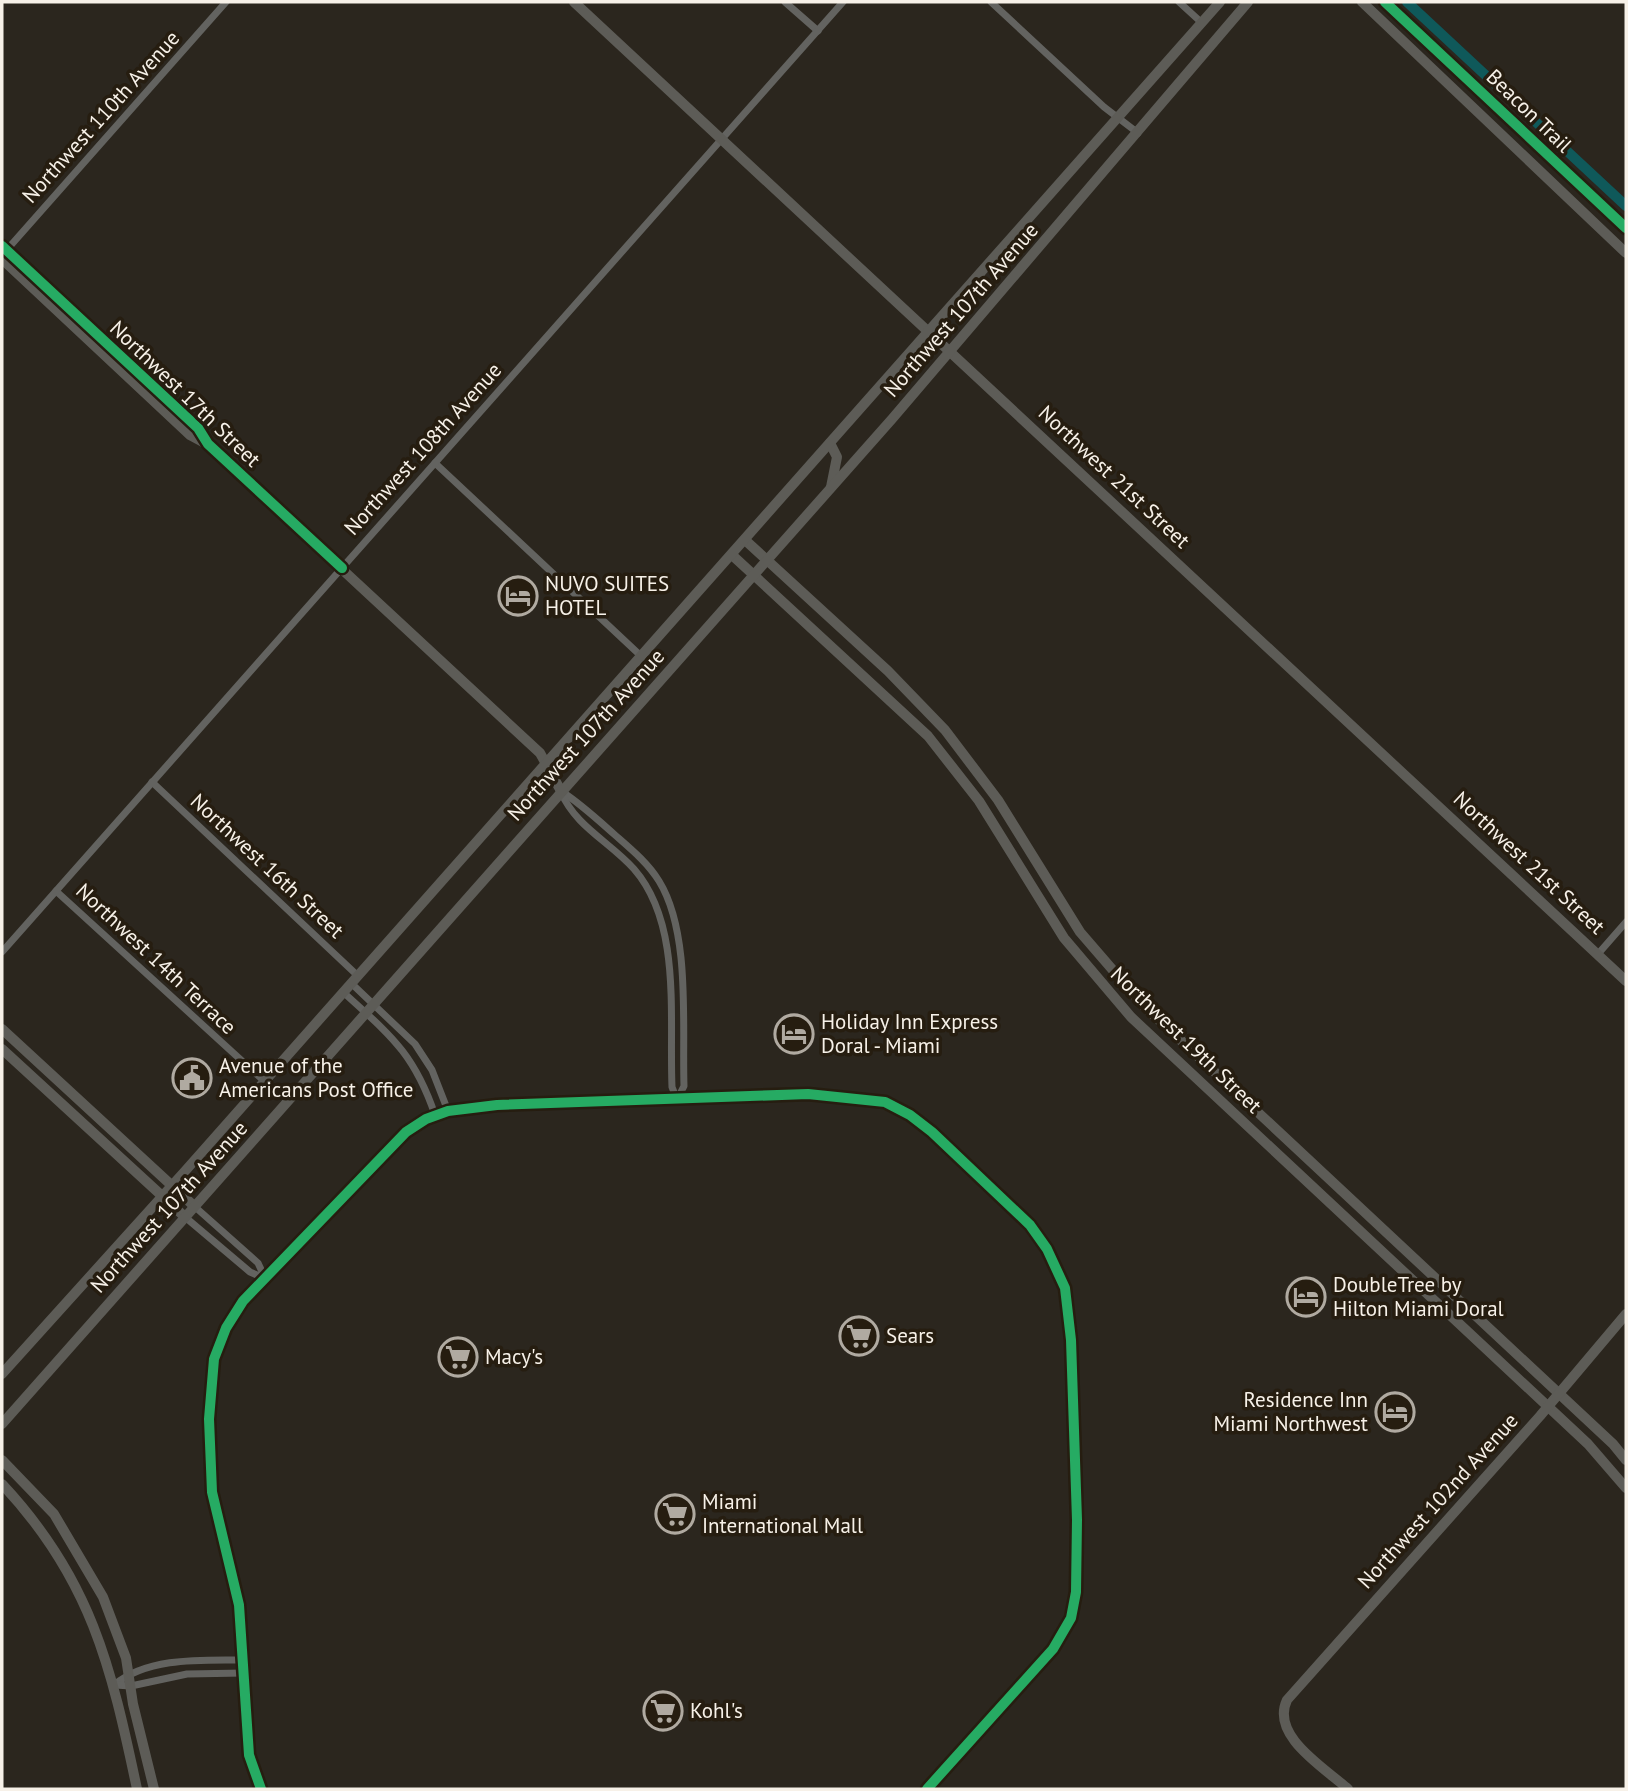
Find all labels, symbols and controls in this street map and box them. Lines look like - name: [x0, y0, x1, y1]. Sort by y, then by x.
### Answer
- street label: Northwest 110th Avenue: [16, 25, 185, 208]
- street label: Beacon Trail: [1481, 63, 1578, 158]
- street label: Northwest 107th Avenue: [878, 217, 1044, 402]
- street label: Northwest 17th Street: [104, 315, 266, 473]
- street label: Northwest 108th Avenue: [338, 357, 507, 540]
- street label: Northwest 21st Street: [1033, 399, 1196, 554]
- place label: NUVO SUITES HOTEL: [545, 570, 669, 621]
- hotel icon: NUVO SUITES HOTEL: [497, 575, 539, 617]
- street label: Northwest 107th Avenue: [501, 643, 670, 826]
- street label: Northwest 21st Street: [1448, 785, 1611, 940]
- street label: Northwest 16th Street: [185, 788, 350, 944]
- street label: Northwest 14th Terrace: [70, 877, 242, 1040]
- street label: Northwest 19th Street: [1105, 960, 1268, 1119]
- place label: Holiday Inn Express Doral - Miami: [821, 1008, 998, 1059]
- hotel icon: Holiday Inn Express Doral - Miami: [773, 1013, 815, 1055]
- place label: Avenue of the Americans Post Office: [219, 1052, 413, 1103]
- public building icon: Avenue of the Americans Post Office: [171, 1057, 213, 1099]
- street label: Northwest 107th Avenue: [84, 1115, 253, 1298]
- place label: DoubleTree by Hilton Miami Doral: [1333, 1271, 1504, 1322]
- hotel icon: DoubleTree by Hilton Miami Doral: [1285, 1276, 1327, 1318]
- supermarket icon: Sears: [838, 1315, 880, 1357]
- place label: Sears: [886, 1322, 934, 1349]
- supermarket icon: Macy's: [437, 1336, 479, 1378]
- place label: Macy's: [485, 1343, 543, 1370]
- place label: Residence Inn Miami Northwest: [1213, 1386, 1368, 1437]
- hotel icon: Residence Inn Miami Northwest: [1374, 1391, 1416, 1433]
- street label: Northwest 102nd Avenue: [1352, 1407, 1524, 1594]
- place label: Miami International Mall: [702, 1488, 863, 1539]
- supermarket icon: Miami International Mall: [654, 1493, 696, 1535]
- supermarket icon: Kohl's: [642, 1690, 684, 1732]
- place label: Kohl's: [690, 1697, 743, 1724]

